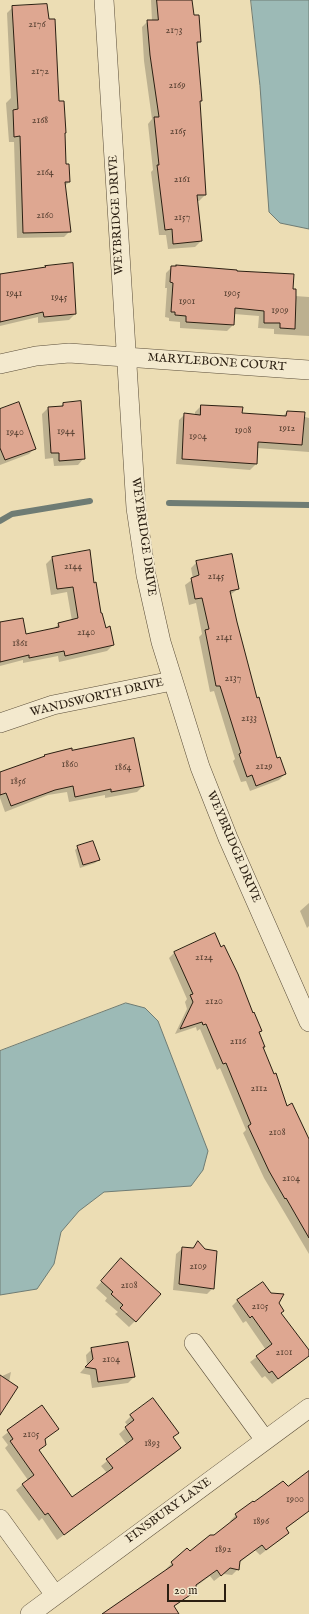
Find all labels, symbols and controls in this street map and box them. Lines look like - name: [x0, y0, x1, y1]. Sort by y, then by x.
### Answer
- house number: 2176: [28, 19, 46, 31]
- house number: 2173: [166, 25, 182, 37]
- house number: 2172: [31, 66, 49, 78]
- house number: 2169: [168, 80, 186, 92]
- house number: 2168: [32, 115, 48, 127]
- house number: 2165: [170, 126, 186, 138]
- street label: WEYBRIDGE DRIVE: [107, 155, 127, 275]
- house number: 2164: [36, 167, 54, 179]
- house number: 2161: [174, 174, 190, 186]
- house number: 2160: [36, 210, 54, 222]
- house number: 2157: [174, 212, 190, 224]
- house number: 1941: [6, 288, 22, 300]
- house number: 1905: [224, 288, 240, 300]
- house number: 1945: [51, 292, 67, 304]
- house number: 1901: [179, 296, 195, 308]
- house number: 1909: [271, 305, 289, 317]
- street label: MARYLEBONE COURT: [147, 351, 287, 375]
- house number: 1912: [279, 423, 295, 435]
- house number: 1908: [235, 425, 251, 437]
- house number: 1944: [57, 426, 75, 438]
- house number: 1940: [6, 427, 24, 439]
- house number: 1904: [189, 431, 207, 443]
- street label: WEYBRIDGE DRIVE: [128, 477, 158, 597]
- house number: 2144: [64, 561, 82, 573]
- house number: 2145: [208, 571, 224, 583]
- house number: 2140: [77, 627, 95, 639]
- house number: 2141: [215, 632, 233, 644]
- house number: 1861: [12, 638, 28, 650]
- house number: 2137: [225, 673, 241, 685]
- street label: WANDSWORTH DRIVE: [29, 676, 165, 720]
- house number: 2133: [241, 713, 257, 725]
- house number: 1860: [62, 759, 78, 771]
- house number: 2129: [255, 761, 273, 773]
- house number: 1864: [115, 762, 131, 774]
- house number: 1856: [10, 776, 26, 788]
- street label: WEYBRIDGE DRIVE: [203, 789, 263, 905]
- house number: 2124: [195, 952, 213, 964]
- house number: 2120: [205, 996, 223, 1008]
- house number: 2116: [230, 1036, 246, 1048]
- house number: 2112: [251, 1083, 267, 1095]
- house number: 2108: [268, 1127, 286, 1139]
- house number: 2104: [282, 1173, 300, 1185]
- house number: 2109: [189, 1261, 207, 1273]
- house number: 2108: [120, 1280, 138, 1292]
- house number: 2105: [252, 1301, 268, 1313]
- house number: 2101: [276, 1347, 292, 1359]
- house number: 2104: [102, 1354, 120, 1366]
- house number: 2105: [23, 1429, 39, 1441]
- house number: 1893: [144, 1438, 160, 1450]
- street label: FINSBURY LANE: [123, 1475, 215, 1547]
- house number: 1900: [286, 1494, 304, 1506]
- house number: 1896: [253, 1516, 269, 1528]
- house number: 1892: [215, 1544, 231, 1556]
- scale bar: [169, 1576, 228, 1602]
- text: 20 m: [174, 1583, 197, 1598]

